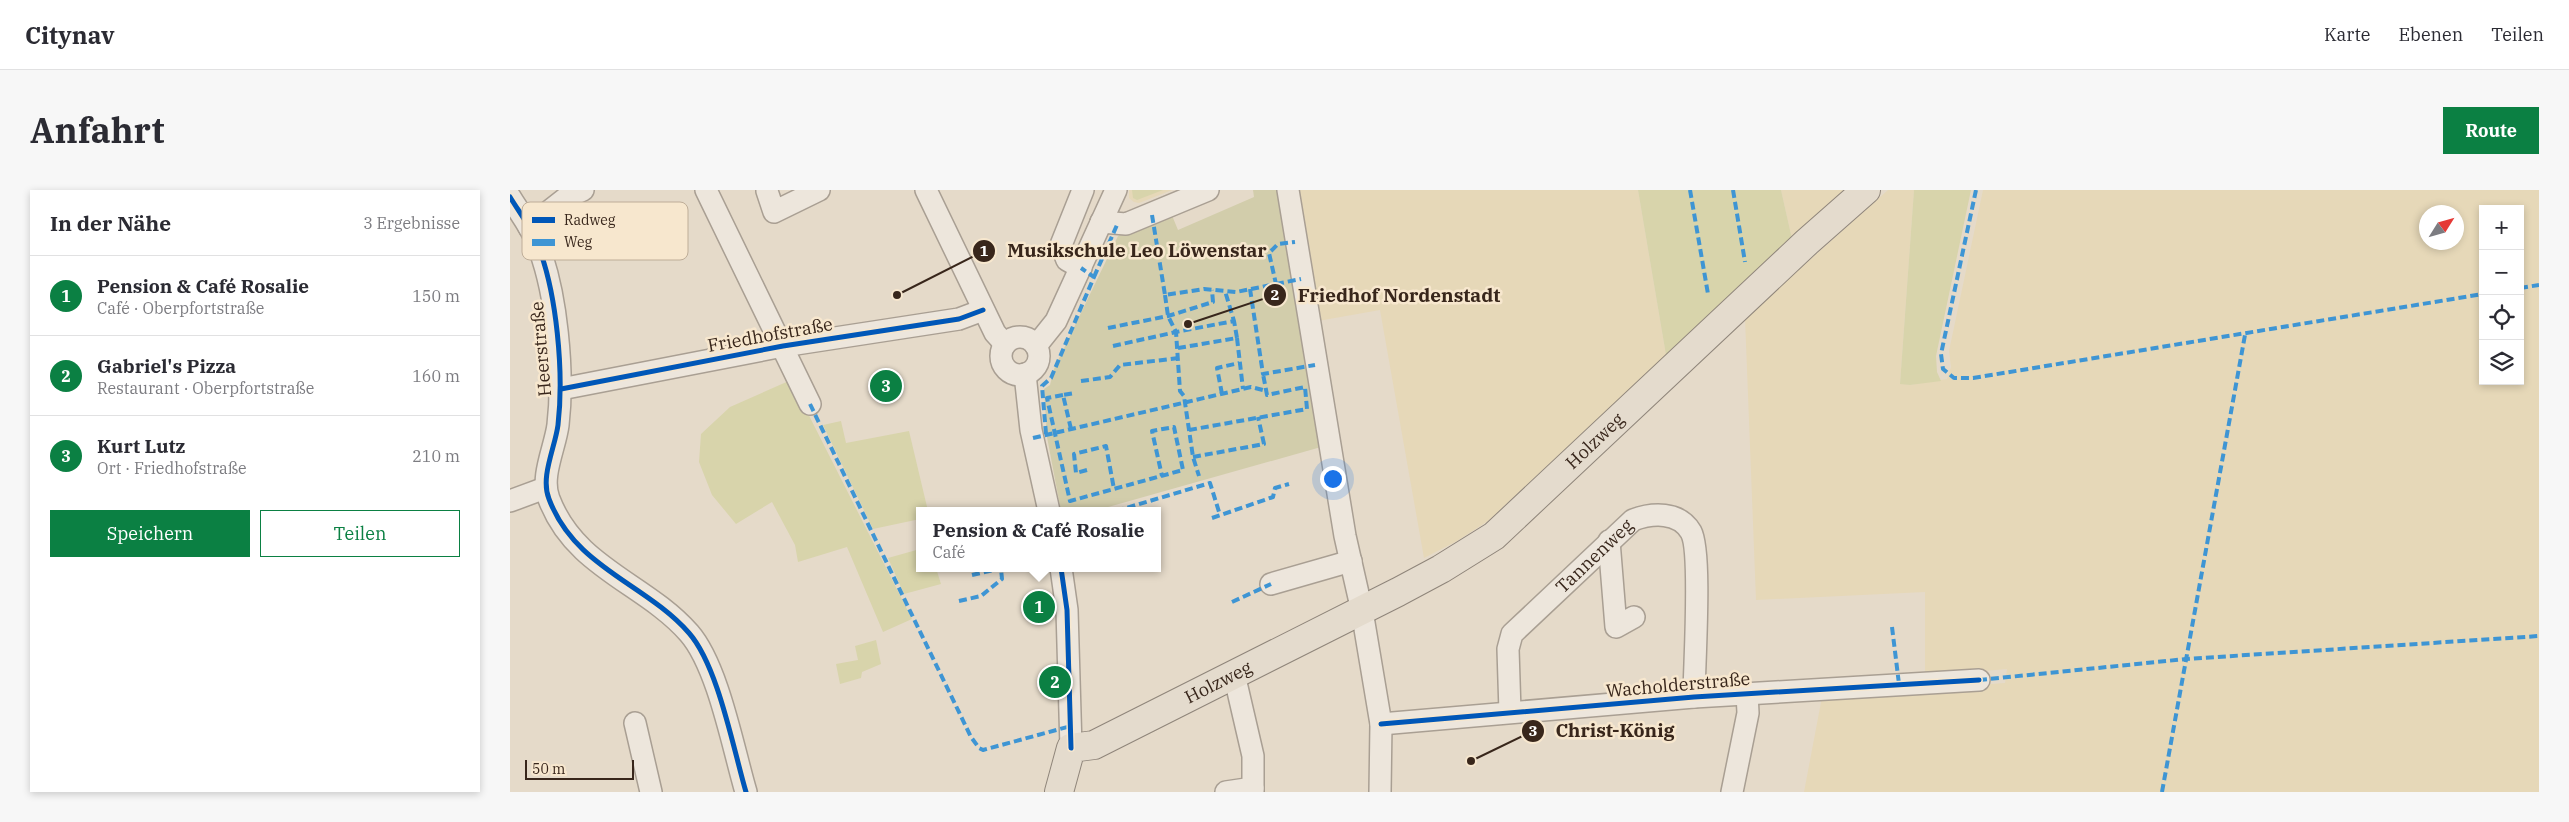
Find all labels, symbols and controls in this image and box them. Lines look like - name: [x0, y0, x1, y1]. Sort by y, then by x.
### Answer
- text: Citynav: [25, 19, 114, 51]
- text: Karte: [2324, 23, 2370, 46]
- text: Ebenen: [2398, 23, 2463, 46]
- text: Teilen: [2491, 23, 2544, 46]
- text: Anfahrt: [30, 107, 164, 153]
- button: Route: [2443, 107, 2539, 154]
- legend: [522, 202, 688, 260]
- north arrow: [2419, 205, 2464, 250]
- map controls: [2479, 205, 2524, 385]
- button: +: [2479, 205, 2524, 250]
- text: In der Nähe: [50, 209, 171, 237]
- text: Radweg: [564, 211, 616, 229]
- text: 3 Ergebnisse: [363, 213, 460, 233]
- text: Weg: [564, 233, 592, 251]
- callout: Musikschule Leo Löwenstar: [972, 234, 1276, 268]
- text: Musikschule Leo Löwenstar: [1007, 238, 1267, 262]
- text: 1: [979, 241, 989, 260]
- button: −: [2479, 250, 2524, 295]
- text: Pension & Café Rosalie: [97, 274, 309, 298]
- callout: Friedhof Nordenstadt: [1263, 278, 1510, 312]
- text: Friedhof Nordenstadt: [1298, 283, 1500, 307]
- text: 2: [1270, 285, 1280, 304]
- text: 1: [61, 286, 71, 306]
- text: 150 m: [412, 286, 460, 306]
- button: locate: [2479, 295, 2524, 340]
- text: Café · Oberpfortstraße: [97, 298, 264, 318]
- street label: Heerstraße: [525, 301, 556, 398]
- street label: Friedhofstraße: [706, 312, 834, 357]
- button: layers: [2479, 340, 2524, 385]
- text: Gabriel's Pizza: [97, 354, 236, 378]
- text: 2: [61, 366, 71, 386]
- text: 160 m: [412, 366, 460, 386]
- pin: 3: [870, 367, 902, 405]
- text: Restaurant · Oberpfortstraße: [97, 378, 314, 398]
- street label: Holzweg: [1561, 407, 1629, 474]
- text: Kurt Lutz: [97, 434, 185, 458]
- text: 3: [61, 446, 71, 466]
- text: 210 m: [412, 446, 460, 466]
- text: Ort · Friedhofstraße: [97, 458, 247, 478]
- your location: [1320, 466, 1346, 492]
- popup: [916, 507, 1161, 572]
- button: Speichern: [50, 510, 250, 557]
- button: Teilen: [260, 510, 460, 557]
- street label: Tannenweg: [1551, 514, 1638, 598]
- text: Pension & Café Rosalie: [932, 518, 1145, 542]
- text: Café: [932, 542, 965, 562]
- pin: 1: [1023, 588, 1055, 626]
- street label: Holzweg: [1181, 655, 1256, 708]
- pin: 2: [1039, 663, 1071, 701]
- street label: Wacholderstraße: [1605, 667, 1751, 702]
- callout: Christ-König: [1520, 714, 1684, 748]
- text: Christ-König: [1555, 718, 1675, 742]
- text: 3: [1528, 721, 1538, 740]
- scale bar: [525, 757, 634, 780]
- text: 50 m: [532, 760, 565, 778]

